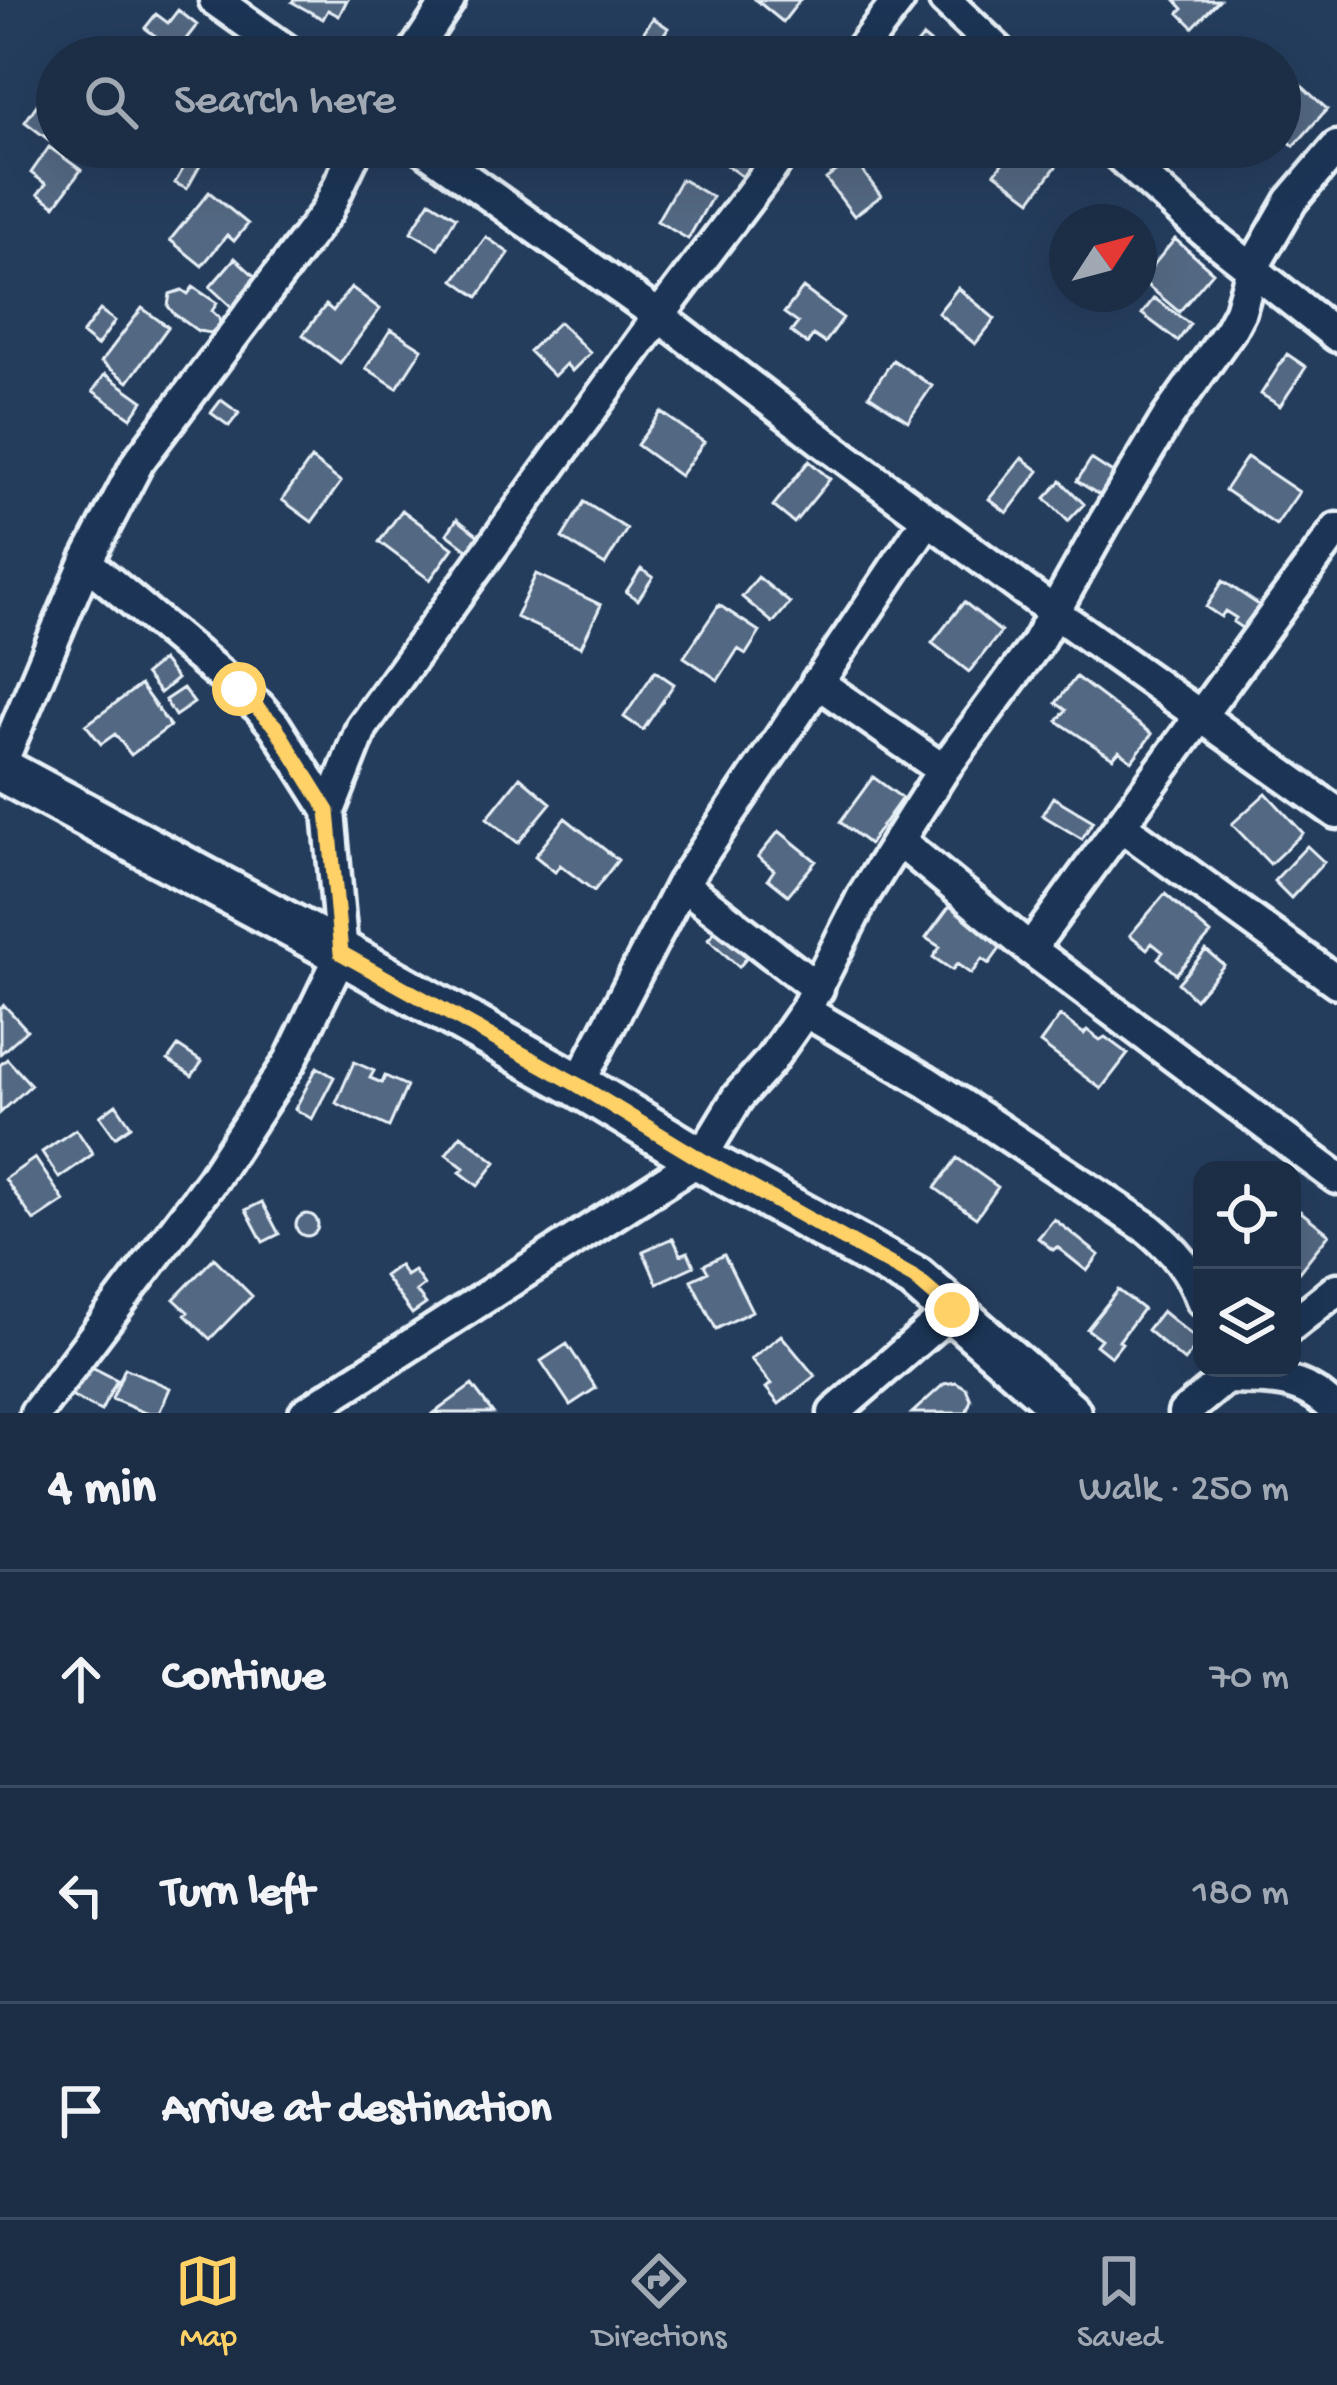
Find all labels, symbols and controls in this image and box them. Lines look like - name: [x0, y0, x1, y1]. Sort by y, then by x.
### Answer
- search box: [36, 36, 1301, 168]
- icon: search: [78, 69, 144, 135]
- text: Search here: [174, 76, 396, 129]
- north arrow: [1049, 204, 1157, 312]
- route start: [212, 662, 266, 716]
- map controls: [1193, 1161, 1301, 1377]
- button: locate: [1193, 1161, 1301, 1269]
- button: layers: [1193, 1269, 1301, 1377]
- route end: [925, 1283, 979, 1337]
- text: 4 min: [48, 1461, 156, 1521]
- text: Walk · 250 m: [1079, 1468, 1289, 1514]
- icon: ahead: [48, 1646, 114, 1712]
- text: Continue: [162, 1652, 325, 1705]
- text: 70 m: [1210, 1656, 1289, 1702]
- icon: left: [48, 1862, 114, 1928]
- text: Turn left: [162, 1868, 314, 1921]
- text: 180 m: [1193, 1872, 1289, 1918]
- icon: arrive: [48, 2078, 114, 2144]
- text: Arrive at destination: [162, 2084, 551, 2137]
- tab: Map: [175, 2248, 241, 2358]
- tab: Directions: [592, 2248, 726, 2358]
- tab: Saved: [1077, 2248, 1162, 2358]

